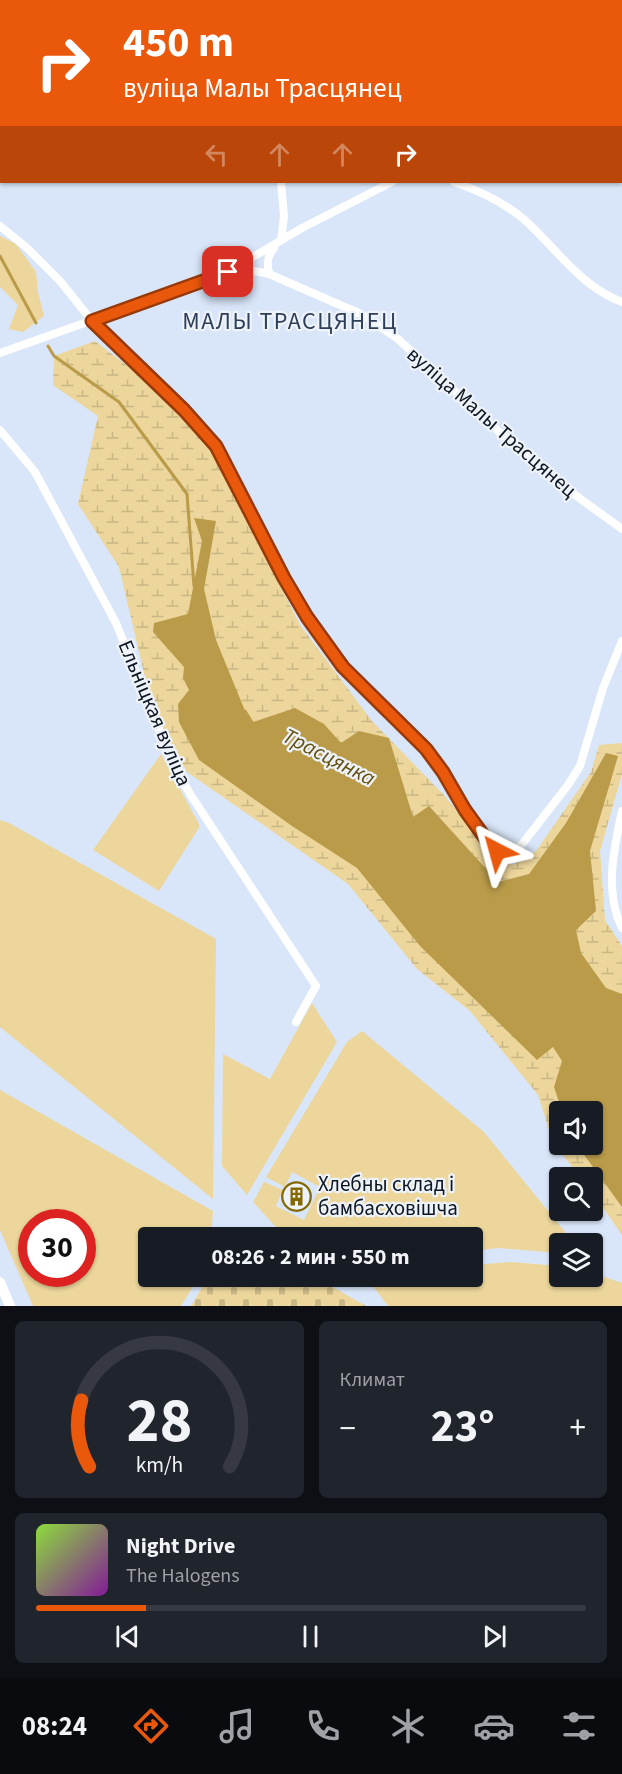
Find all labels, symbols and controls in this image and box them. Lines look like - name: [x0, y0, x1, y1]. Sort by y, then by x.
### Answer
- text: 450 m: [123, 13, 234, 73]
- icon: right: [24, 24, 102, 102]
- text: вуліца Малы Трасцянец: [123, 69, 402, 108]
- icon: left: [200, 138, 233, 171]
- icon: ahead: [263, 138, 296, 171]
- icon: ahead: [326, 138, 359, 171]
- icon: right: [389, 138, 422, 171]
- pin: [202, 246, 253, 297]
- icon: arrive: [211, 255, 244, 288]
- district label: МАЛЫ ТРАСЦЯНЕЦ: [182, 304, 398, 339]
- street label: вуліца Малы Трасцянец: [400, 340, 584, 505]
- street label: Ельніцкая вуліца: [111, 635, 199, 791]
- water label: Трасцянка: [277, 720, 381, 794]
- position arrow: [465, 819, 529, 883]
- map controls: [549, 1101, 603, 1287]
- button: sound: [549, 1101, 603, 1155]
- button: search: [549, 1167, 603, 1221]
- place label: Хлебны склад і бамбасховішча: [318, 1169, 458, 1223]
- building icon: Хлебны склад і бамбасховішча: [281, 1180, 313, 1212]
- speed limit sign: 30: [18, 1209, 96, 1287]
- button: layers: [549, 1233, 603, 1287]
- text: 08:26 · 2 мин · 550 m: [211, 1241, 410, 1273]
- text: Климат: [340, 1366, 405, 1394]
- text: 28: [126, 1377, 192, 1466]
- text: 23°: [431, 1395, 495, 1459]
- text: −: [340, 1405, 356, 1452]
- text: +: [570, 1405, 586, 1452]
- text: km/h: [135, 1450, 183, 1481]
- text: Night Drive: [126, 1530, 235, 1562]
- text: The Halogens: [126, 1562, 240, 1590]
- icon: previous: [111, 1620, 144, 1653]
- icon: pause: [294, 1620, 327, 1653]
- icon: next: [478, 1620, 511, 1653]
- icon: directions: [130, 1705, 172, 1747]
- icon: music: [216, 1705, 258, 1747]
- icon: phone: [302, 1705, 344, 1747]
- icon: climate: [387, 1705, 429, 1747]
- icon: car: [473, 1705, 515, 1747]
- icon: filters: [558, 1705, 600, 1747]
- text: 08:24: [22, 1707, 87, 1746]

